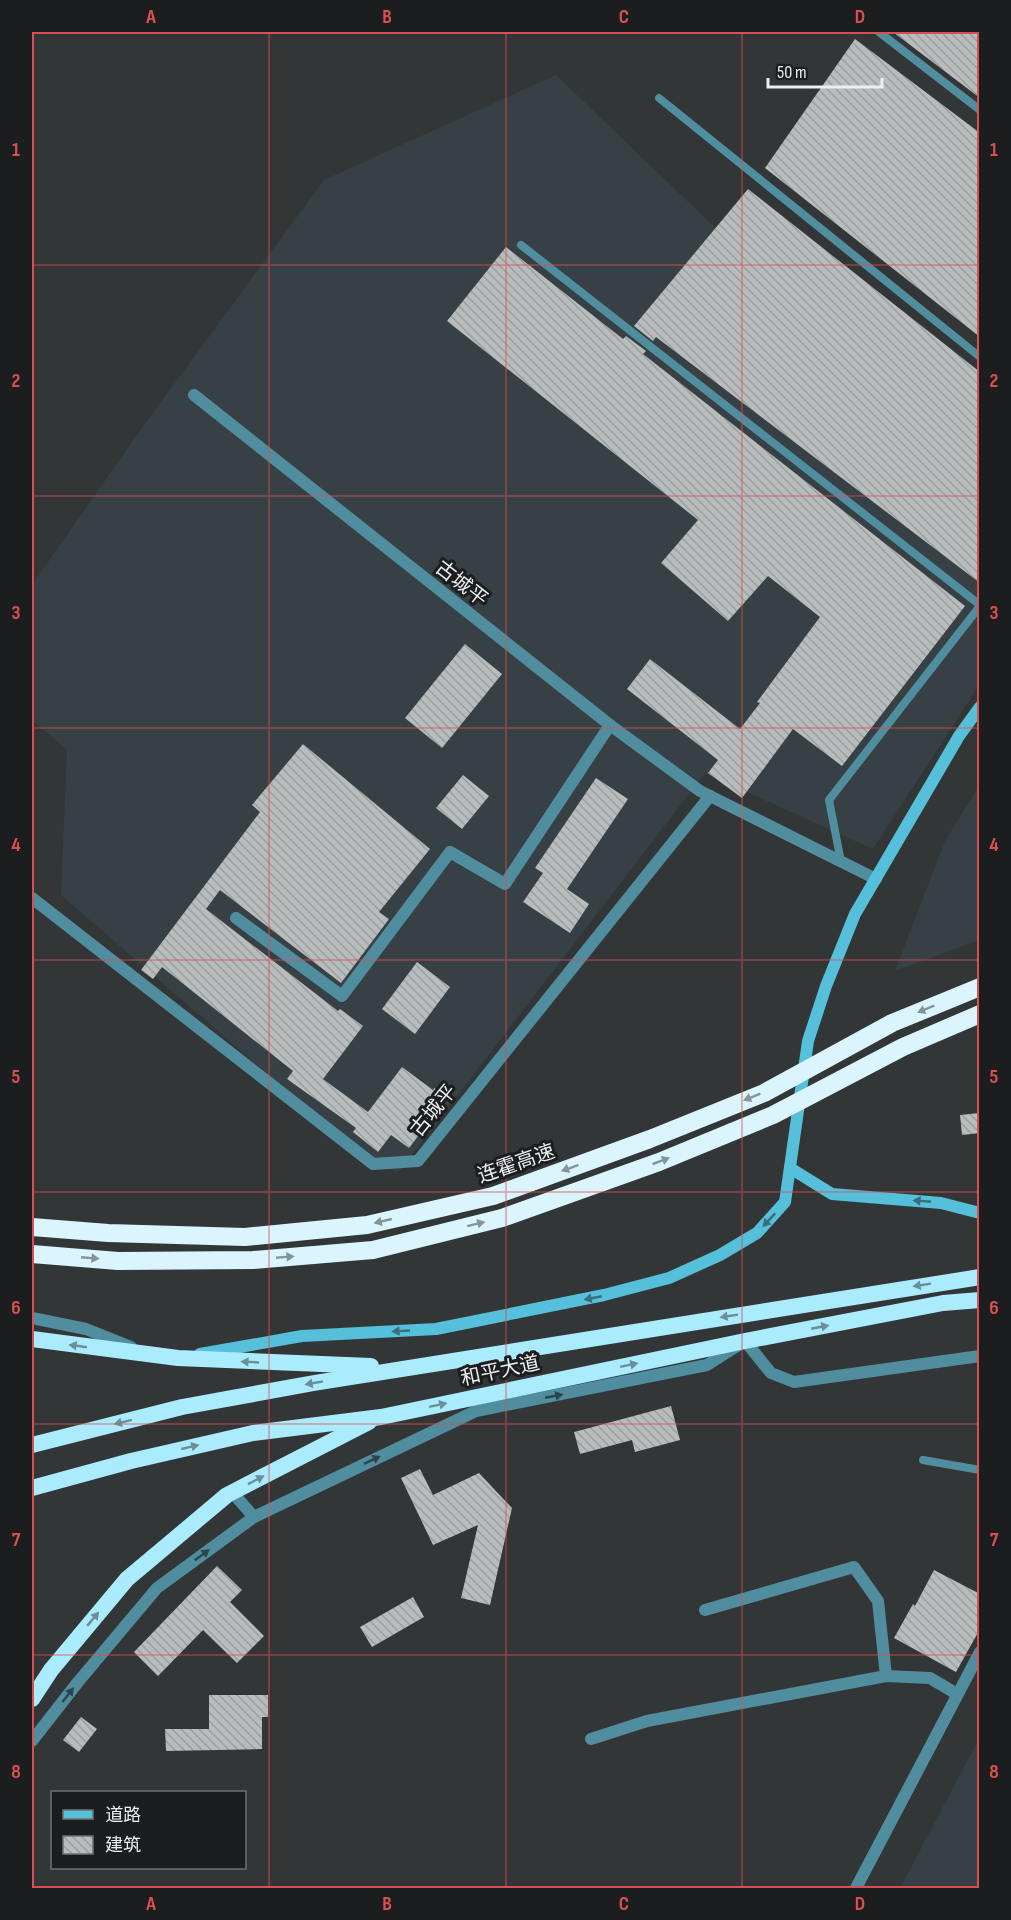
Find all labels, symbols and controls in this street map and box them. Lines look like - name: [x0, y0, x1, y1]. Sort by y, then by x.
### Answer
- text: A: [145, 5, 156, 29]
- text: B: [382, 5, 392, 29]
- text: C: [619, 5, 629, 29]
- text: D: [855, 5, 865, 29]
- scale bar: [768, 51, 882, 89]
- text: 50 m: [777, 62, 807, 83]
- text: 1: [12, 138, 20, 162]
- text: 1: [990, 138, 998, 162]
- text: 2: [12, 369, 20, 393]
- text: 2: [990, 369, 998, 393]
- street label: 古城平: [430, 556, 492, 612]
- text: 3: [12, 601, 21, 625]
- text: 3: [990, 601, 999, 625]
- text: 4: [11, 833, 21, 857]
- text: 4: [989, 833, 999, 857]
- one-way arrow: [916, 1004, 934, 1014]
- text: 5: [12, 1065, 21, 1089]
- text: 5: [990, 1065, 999, 1089]
- street label: 古城平: [406, 1080, 462, 1141]
- one-way arrow: [743, 1093, 761, 1102]
- street label: 连霍高速: [475, 1140, 558, 1188]
- one-way arrow: [652, 1156, 670, 1166]
- one-way arrow: [561, 1164, 579, 1174]
- one-way arrow: [913, 1196, 932, 1206]
- one-way arrow: [763, 1212, 776, 1227]
- one-way arrow: [374, 1217, 392, 1227]
- one-way arrow: [467, 1219, 485, 1229]
- one-way arrow: [80, 1253, 99, 1263]
- one-way arrow: [275, 1253, 294, 1262]
- one-way arrow: [912, 1281, 931, 1290]
- one-way arrow: [584, 1293, 602, 1303]
- text: 6: [11, 1296, 21, 1320]
- text: 6: [989, 1296, 999, 1320]
- one-way arrow: [719, 1312, 738, 1321]
- one-way arrow: [811, 1322, 830, 1331]
- one-way arrow: [392, 1326, 411, 1335]
- one-way arrow: [68, 1341, 87, 1350]
- street label: 和平大道: [459, 1351, 542, 1391]
- one-way arrow: [240, 1357, 259, 1366]
- one-way arrow: [620, 1360, 639, 1369]
- one-way arrow: [304, 1379, 323, 1388]
- one-way arrow: [545, 1391, 564, 1400]
- one-way arrow: [429, 1400, 448, 1409]
- one-way arrow: [114, 1418, 132, 1427]
- one-way arrow: [181, 1442, 199, 1452]
- one-way arrow: [363, 1456, 380, 1465]
- one-way arrow: [248, 1475, 265, 1485]
- text: 7: [12, 1528, 21, 1552]
- text: 7: [990, 1528, 999, 1552]
- one-way arrow: [193, 1549, 209, 1561]
- one-way arrow: [86, 1612, 99, 1627]
- one-way arrow: [61, 1687, 74, 1703]
- text: 8: [11, 1760, 21, 1784]
- text: 8: [989, 1760, 999, 1784]
- legend: [51, 1791, 246, 1869]
- text: 道路: [105, 1805, 141, 1826]
- text: 建筑: [105, 1835, 141, 1856]
- text: A: [145, 1892, 156, 1916]
- text: B: [382, 1892, 392, 1916]
- text: C: [619, 1892, 629, 1916]
- text: D: [855, 1892, 865, 1916]

